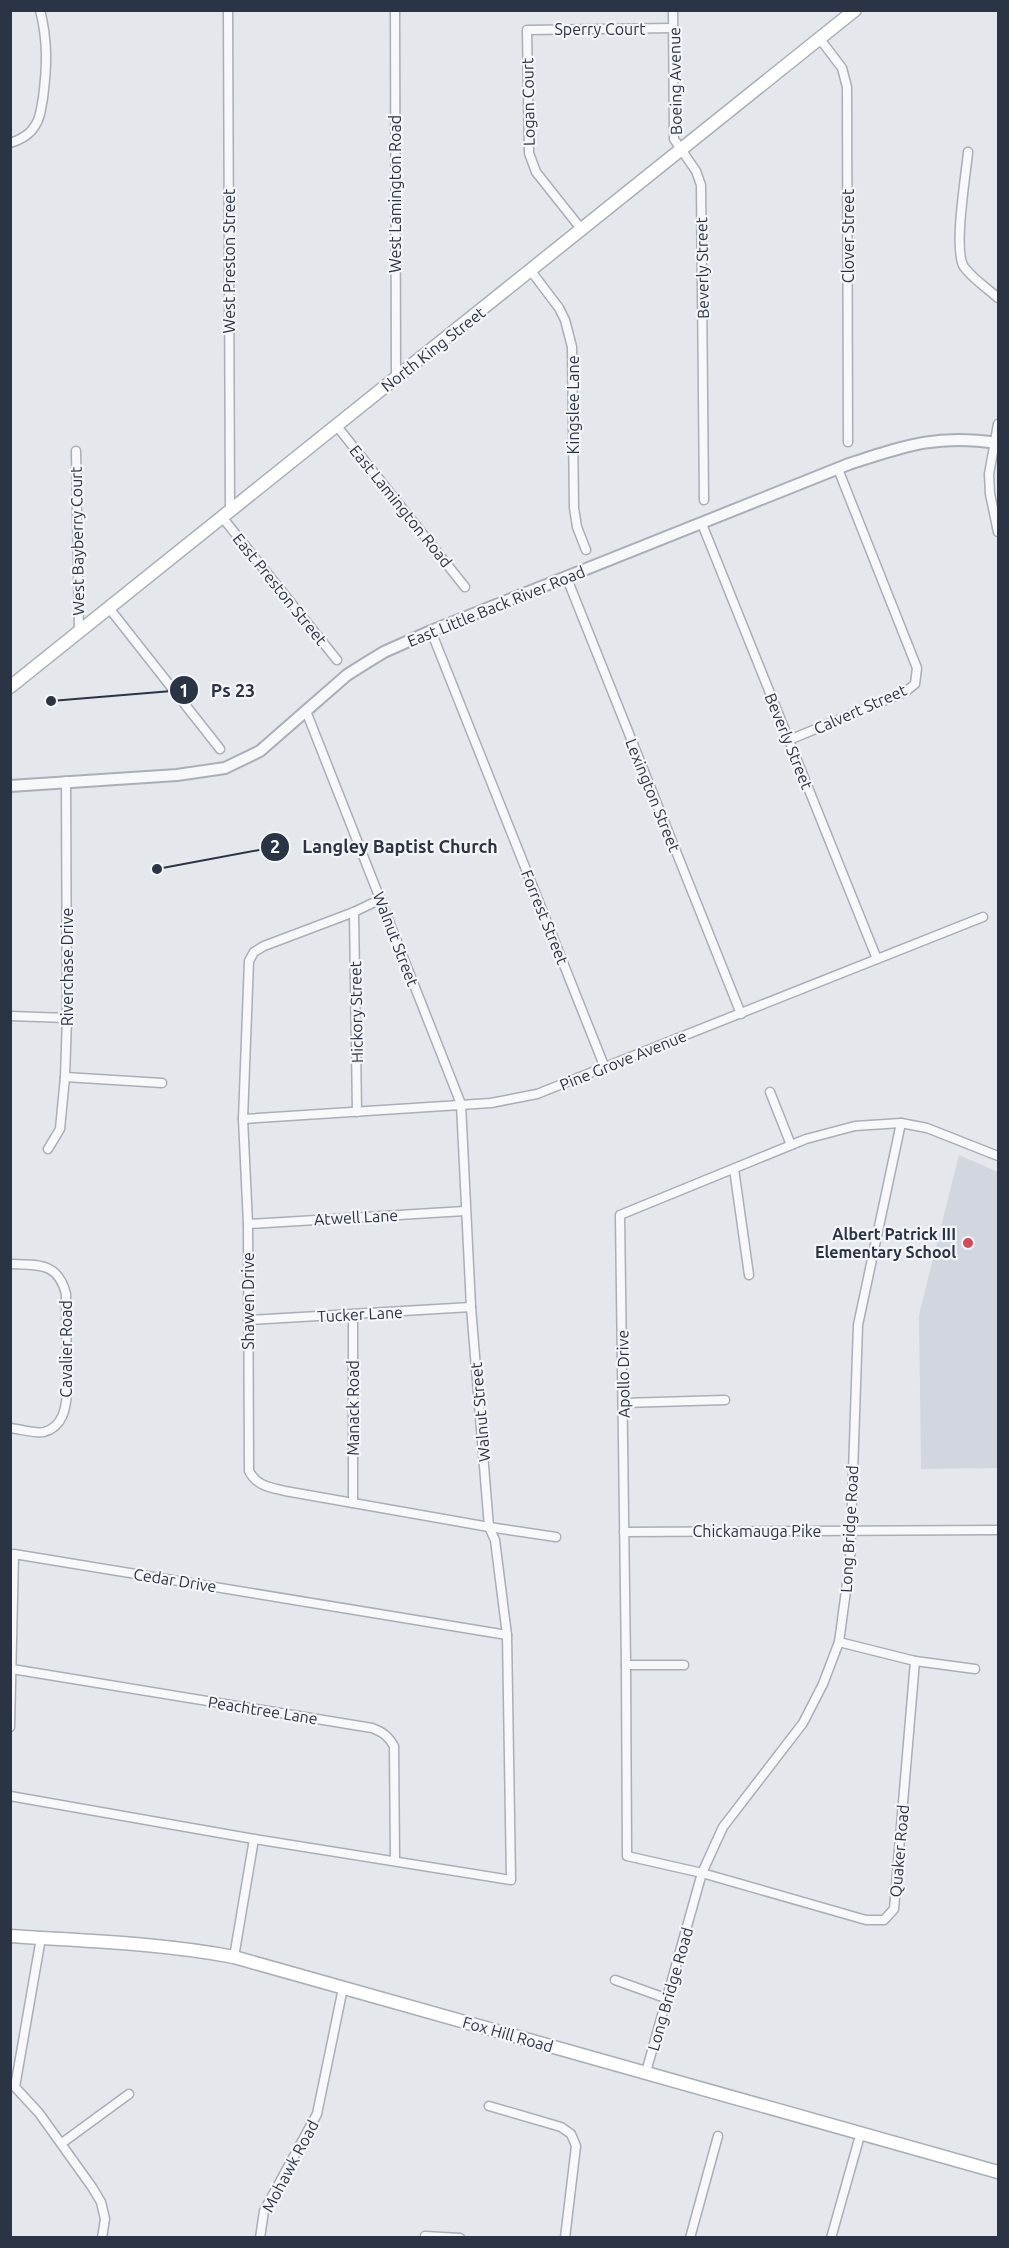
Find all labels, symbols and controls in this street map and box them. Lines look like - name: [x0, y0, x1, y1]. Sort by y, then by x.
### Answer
- street label: Sperry Court: [554, 20, 646, 38]
- street label: Boeing Avenue: [665, 27, 685, 135]
- street label: Logan Court: [518, 57, 538, 146]
- street label: West Lamington Road: [386, 115, 404, 273]
- street label: West Preston Street: [220, 188, 238, 333]
- street label: Clover Street: [839, 188, 857, 283]
- street label: Beverly Street: [692, 216, 712, 319]
- street label: North King Street: [378, 303, 489, 395]
- street label: Kingslee Lane: [564, 355, 582, 455]
- street label: East Lamington Road: [346, 441, 456, 571]
- street label: West Bayberry Court: [67, 466, 87, 616]
- street label: East Preston Street: [229, 529, 331, 649]
- street label: East Little Back River Road: [405, 562, 587, 650]
- callout: Ps 23: [169, 672, 267, 708]
- text: 1: [179, 680, 189, 700]
- text: Ps 23: [211, 680, 255, 700]
- street label: Calvert Street: [811, 680, 910, 737]
- street label: Beverly Street: [762, 690, 817, 792]
- street label: Lexington Street: [622, 736, 684, 855]
- callout: Langley Baptist Church: [260, 829, 510, 865]
- text: 2: [270, 836, 280, 856]
- text: Langley Baptist Church: [302, 836, 498, 856]
- street label: Forrest Street: [518, 867, 572, 968]
- street label: Walnut Street: [370, 889, 423, 989]
- street label: Riverchase Drive: [58, 908, 76, 1026]
- street label: Hickory Street: [346, 960, 366, 1063]
- street label: Pine Grove Avenue: [557, 1026, 689, 1094]
- street label: Atwell Lane: [313, 1206, 399, 1228]
- place label: Albert Patrick III Elementary School: [815, 1225, 956, 1261]
- marker: Albert Patrick III Elementary School: [961, 1236, 975, 1250]
- street label: Shawen Drive: [239, 1252, 257, 1350]
- street label: Cavalier Road: [57, 1300, 75, 1398]
- street label: Tucker Lane: [317, 1303, 403, 1325]
- street label: Apollo Drive: [613, 1330, 633, 1418]
- street label: Manack Road: [344, 1360, 362, 1456]
- street label: Walnut Street: [467, 1361, 493, 1462]
- street label: Long Bridge Road: [837, 1465, 861, 1593]
- street label: Chickamauga Pike: [693, 1522, 821, 1540]
- street label: Cedar Drive: [132, 1565, 218, 1595]
- street label: Peachtree Lane: [207, 1692, 319, 1728]
- street label: Quaker Road: [886, 1804, 912, 1898]
- street label: Long Bridge Road: [644, 1925, 696, 2053]
- street label: Fox Hill Road: [461, 2012, 555, 2056]
- street label: Mohawk Road: [258, 2117, 322, 2215]

